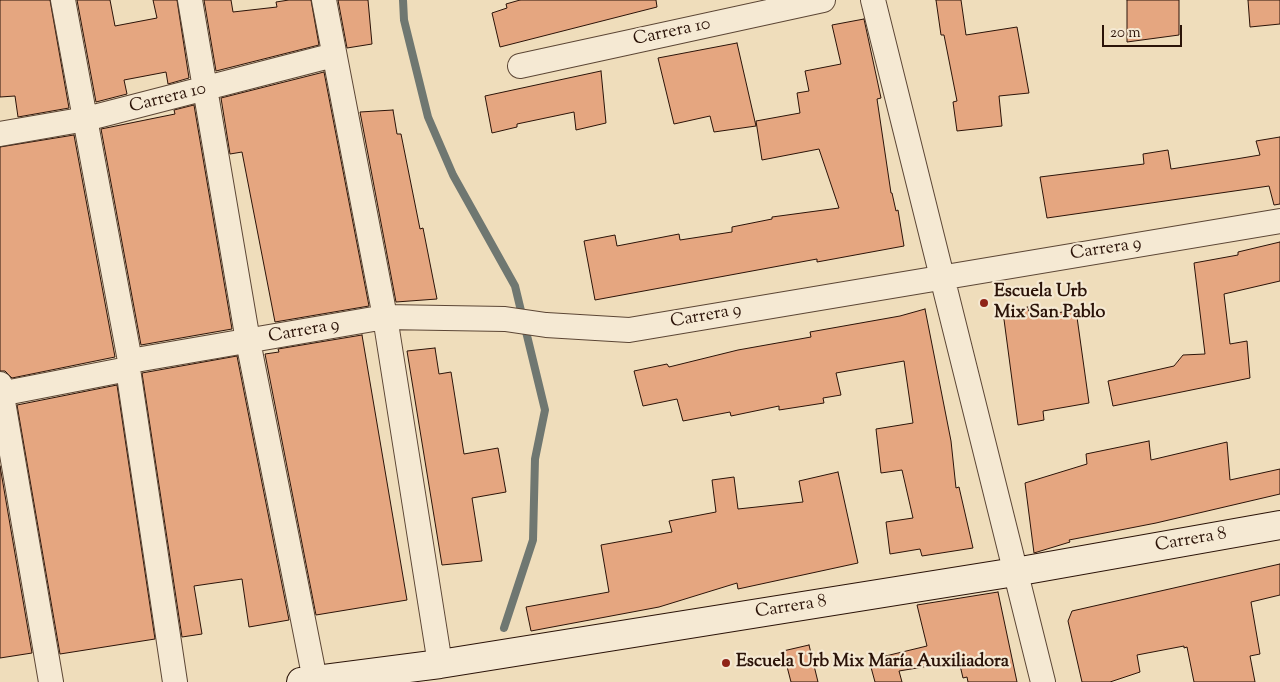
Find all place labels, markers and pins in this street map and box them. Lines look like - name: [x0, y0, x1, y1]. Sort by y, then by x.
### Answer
- place label: Escuela Urb Mix San Pablo: [994, 282, 1105, 324]
- marker: Escuela Urb Mix San Pablo: [978, 297, 990, 309]
- place label: Escuela Urb Mix María Auxiliadora: [736, 652, 1009, 674]
- marker: Escuela Urb Mix María Auxiliadora: [720, 657, 732, 669]

